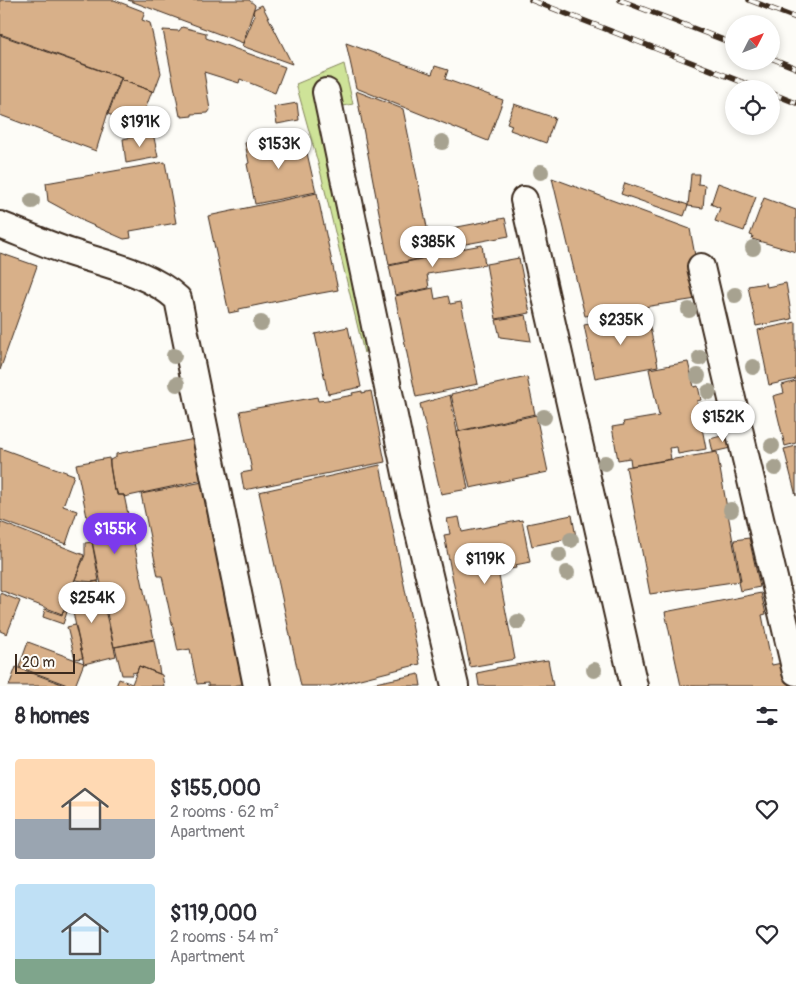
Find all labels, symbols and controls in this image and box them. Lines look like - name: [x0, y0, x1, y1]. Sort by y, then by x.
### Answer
- north arrow: [725, 15, 780, 70]
- map controls: [725, 15, 780, 135]
- button: locate: [725, 80, 780, 135]
- pin: $191K: [105, 106, 175, 148]
- text: $191K: [120, 112, 160, 132]
- pin: $153K: [244, 128, 314, 170]
- text: $153K: [258, 134, 300, 154]
- pin: $385K: [398, 226, 468, 268]
- text: $385K: [411, 232, 455, 252]
- pin: $235K: [586, 304, 656, 346]
- text: $235K: [599, 310, 643, 330]
- pin: $152K: [688, 400, 758, 443]
- text: $152K: [702, 407, 744, 427]
- pin: $155K: [80, 512, 150, 555]
- text: $155K: [94, 519, 136, 539]
- pin: $119K: [450, 542, 520, 585]
- text: $119K: [465, 549, 505, 569]
- pin: $254K: [57, 582, 127, 624]
- text: $254K: [69, 588, 115, 608]
- scale bar: [15, 651, 75, 674]
- text: 20 m: [22, 654, 55, 671]
- icon: filters: [753, 702, 781, 730]
- text: 8 homes: [15, 703, 89, 730]
- text: $155,000: [170, 775, 261, 802]
- icon: home: [55, 779, 115, 839]
- icon: heart: [753, 795, 781, 823]
- text: 2 rooms · 62 m²: [170, 802, 279, 822]
- text: Apartment: [170, 822, 245, 842]
- text: $119,000: [170, 900, 257, 927]
- icon: home: [55, 904, 115, 964]
- icon: heart: [753, 920, 781, 948]
- text: 2 rooms · 54 m²: [170, 927, 279, 947]
- text: Apartment: [170, 947, 245, 967]

